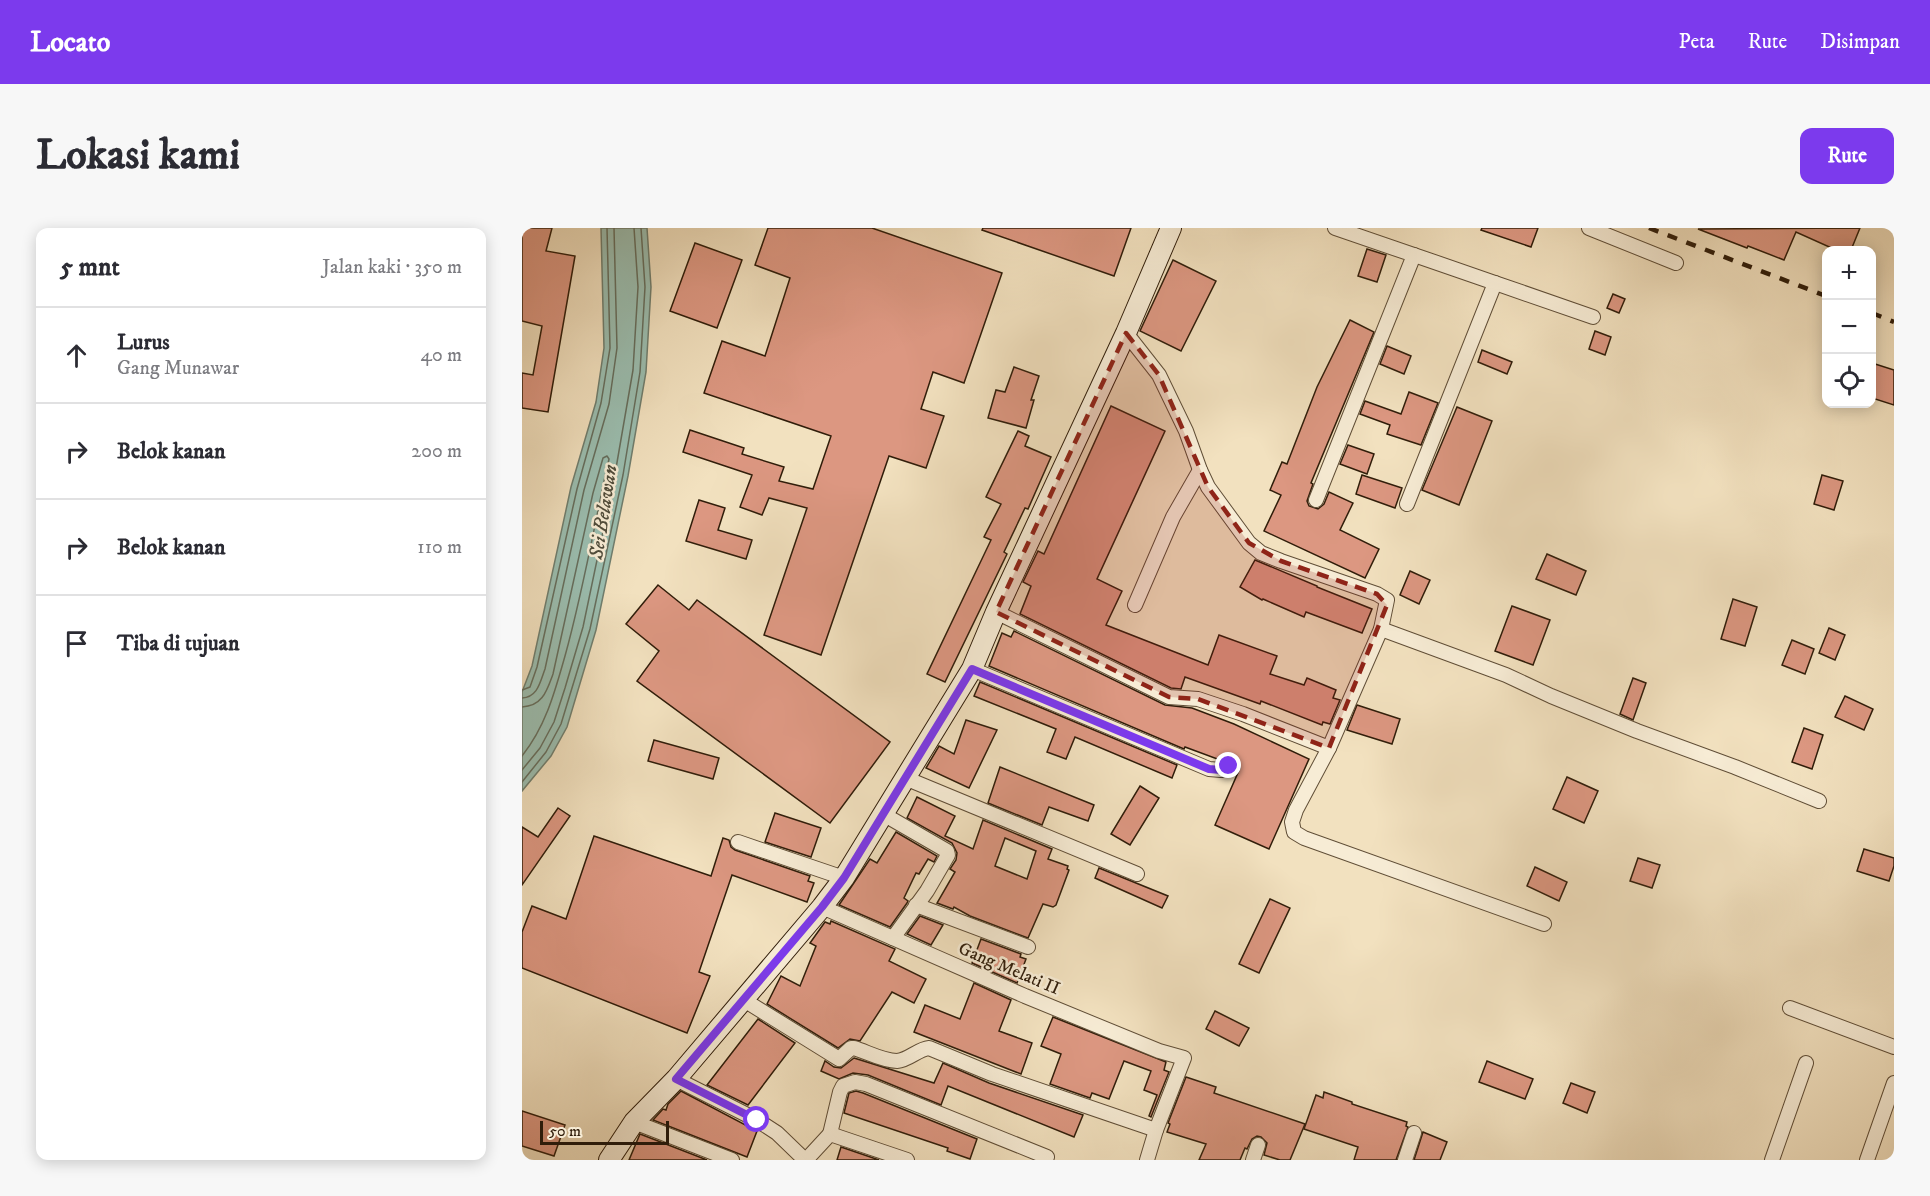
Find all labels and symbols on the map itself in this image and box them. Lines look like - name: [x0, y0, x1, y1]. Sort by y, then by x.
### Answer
- water label: Sei Belawan: [584, 463, 624, 562]
- route end: [1215, 752, 1241, 778]
- street label: Gang Melati II: [955, 938, 1063, 1000]
- route start: [743, 1106, 769, 1132]
- scale bar: [540, 1118, 669, 1146]

